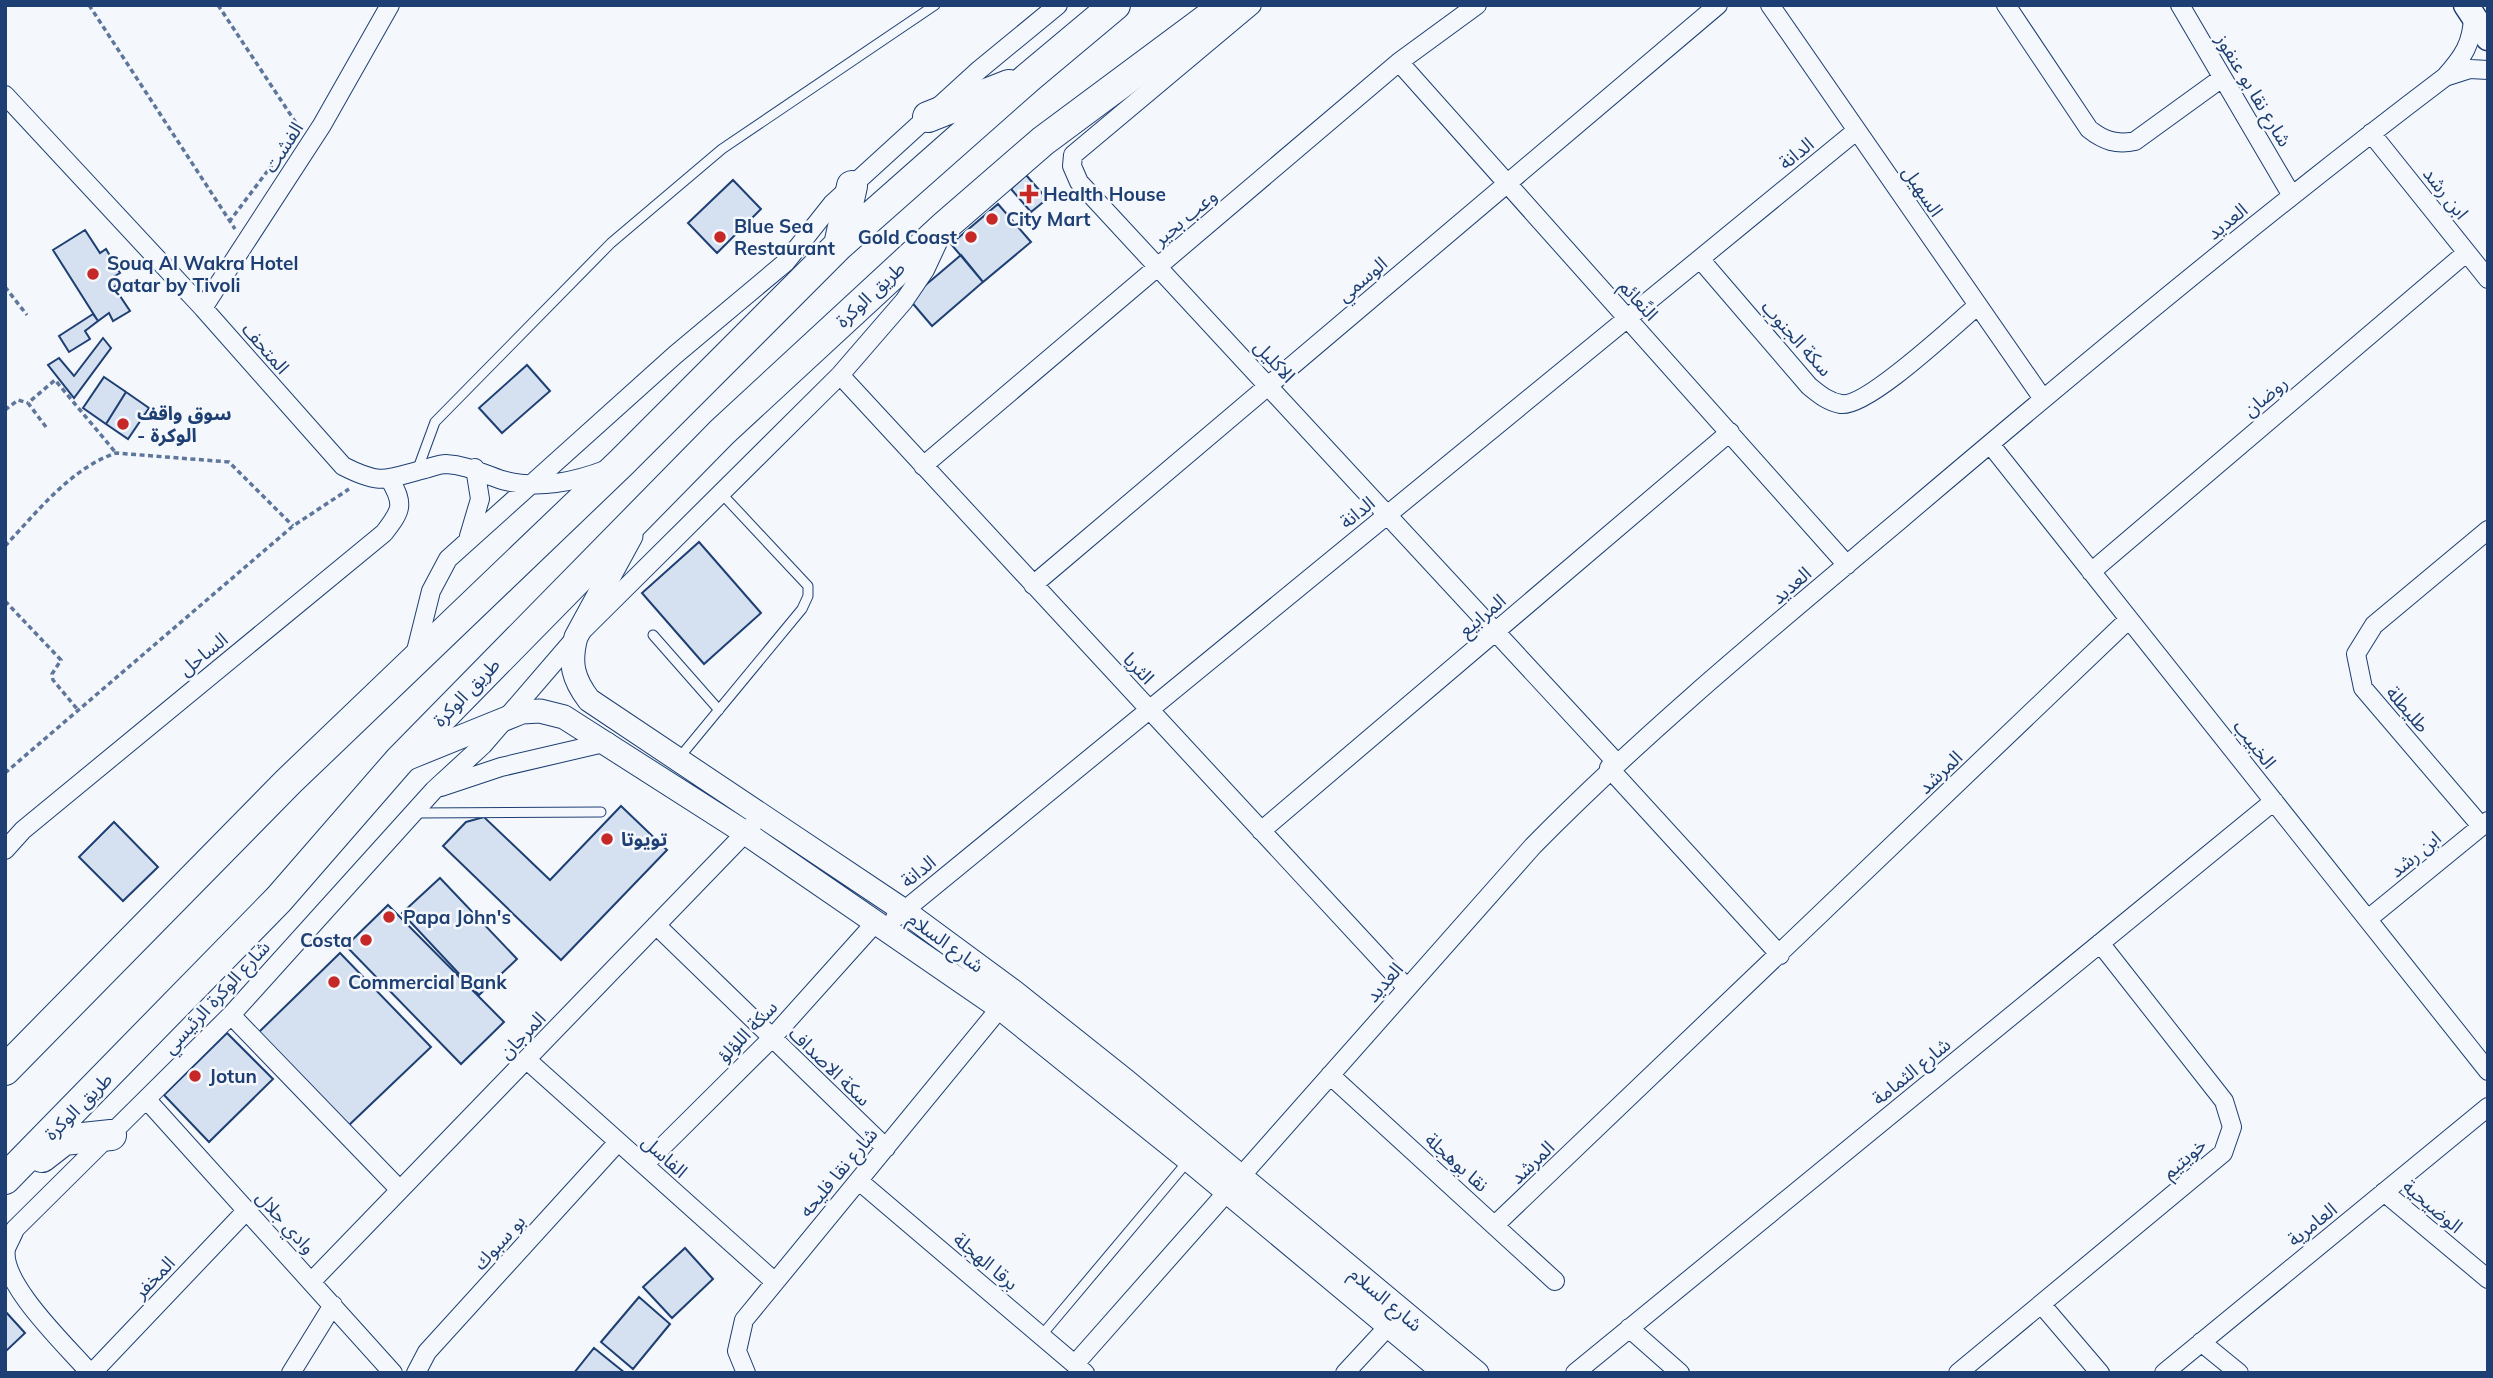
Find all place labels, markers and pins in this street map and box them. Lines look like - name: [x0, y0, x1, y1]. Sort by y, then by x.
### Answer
- place label: Health House: [1043, 182, 1166, 206]
- marker: Health House: [1021, 186, 1037, 202]
- place label: City Mart: [1006, 207, 1090, 231]
- marker: City Mart: [984, 211, 1000, 227]
- place label: Blue Sea Restaurant: [734, 214, 835, 260]
- place label: Gold Coast: [858, 225, 957, 249]
- marker: Blue Sea Restaurant: [712, 229, 728, 245]
- marker: Gold Coast: [963, 229, 979, 245]
- place label: Souq Al Wakra Hotel Qatar by Tivoli: [107, 251, 298, 297]
- marker: Souq Al Wakra Hotel Qatar by Tivoli: [85, 266, 101, 282]
- place label: سوق واقف - الوكرة: [137, 401, 231, 447]
- marker: سوق واقف - الوكرة: [115, 416, 131, 432]
- place label: تويوتا: [621, 827, 668, 851]
- marker: تويوتا: [599, 831, 615, 847]
- place label: Papa John's: [403, 905, 511, 929]
- marker: Papa John's: [381, 909, 397, 925]
- place label: Costa: [300, 928, 352, 952]
- marker: Costa: [358, 932, 374, 948]
- place label: Commercial Bank: [348, 970, 507, 994]
- marker: Commercial Bank: [326, 974, 342, 990]
- place label: Jotun: [209, 1064, 257, 1088]
- marker: Jotun: [187, 1068, 203, 1084]

